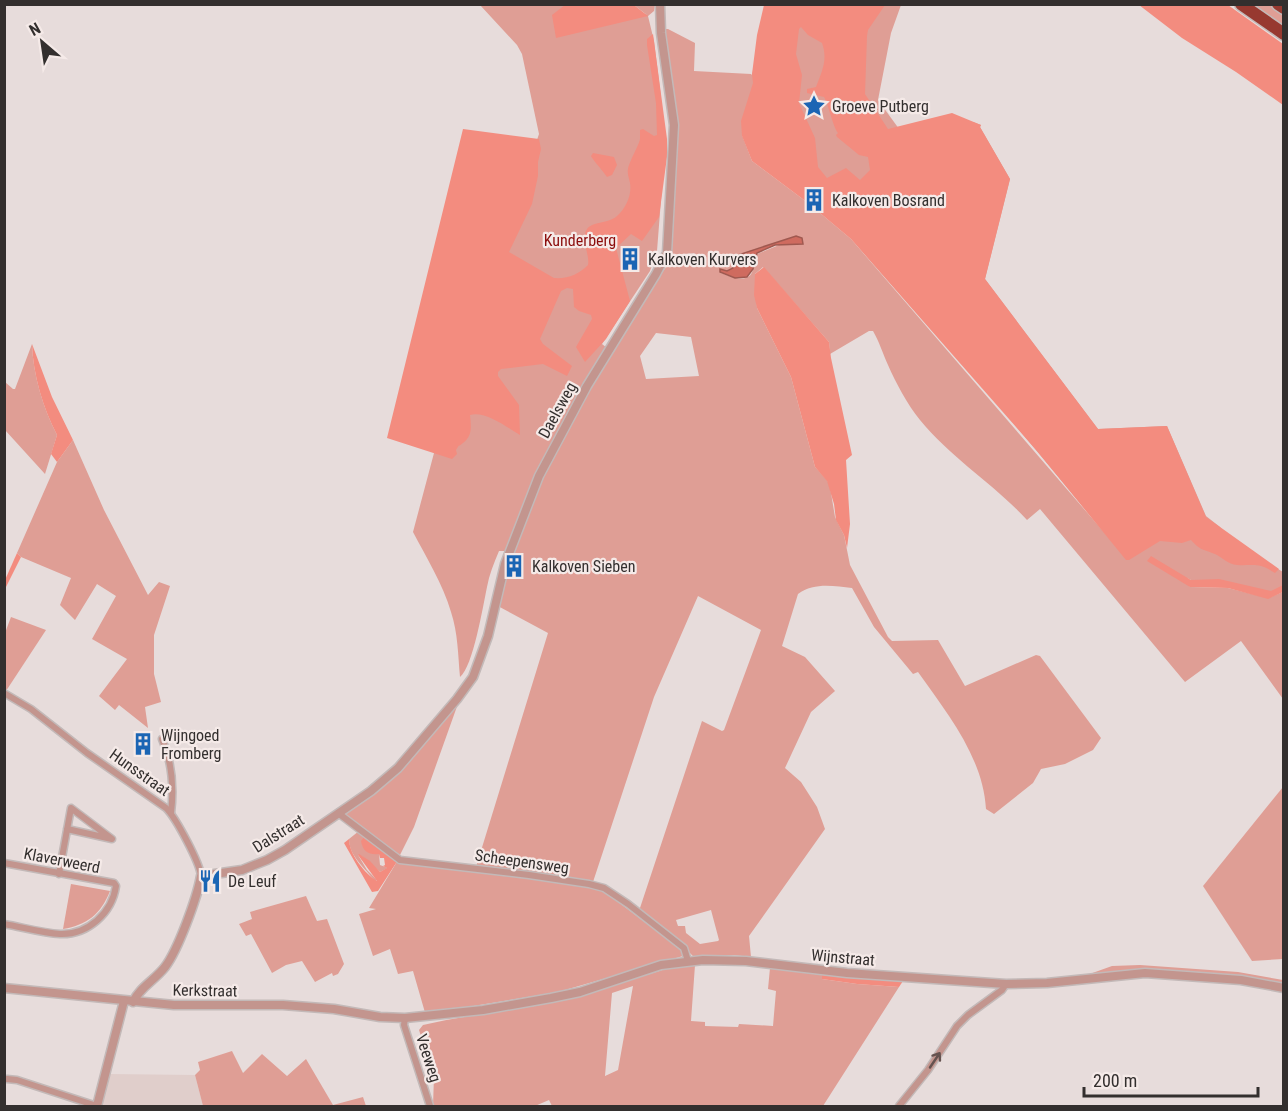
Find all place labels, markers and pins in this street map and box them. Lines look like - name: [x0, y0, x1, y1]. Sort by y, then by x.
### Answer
- place icon: Groeve Putberg: [801, 93, 827, 119]
- place label: Groeve Putberg: [832, 97, 929, 116]
- building icon: Kalkoven Bosrand: [801, 187, 827, 213]
- place label: Kalkoven Bosrand: [832, 191, 945, 210]
- building icon: Kalkoven Kurvers: [617, 246, 643, 272]
- place label: Kalkoven Kurvers: [648, 250, 757, 269]
- building icon: Kalkoven Sieben: [501, 553, 527, 579]
- place label: Kalkoven Sieben: [532, 557, 635, 576]
- place label: Wijngoed Fromberg: [161, 726, 221, 763]
- building icon: Wijngoed Fromberg: [130, 731, 156, 757]
- restaurant icon: De Leuf: [197, 868, 223, 894]
- place label: De Leuf: [228, 872, 276, 891]

